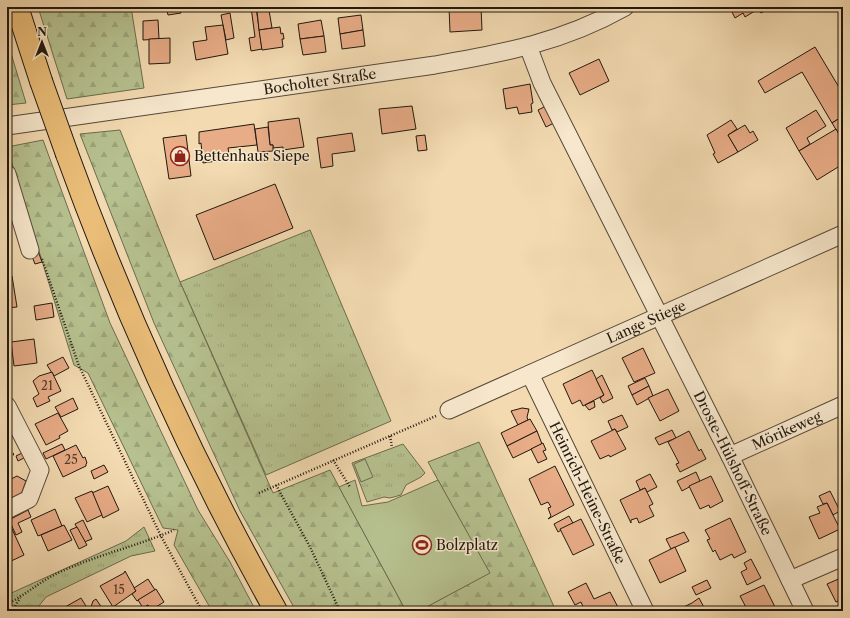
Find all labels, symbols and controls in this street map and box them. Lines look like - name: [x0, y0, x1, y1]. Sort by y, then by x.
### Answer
- north arrow: [22, 22, 62, 62]
- text: N: [37, 25, 47, 39]
- street label: Bocholter Straße: [262, 64, 377, 98]
- shop icon: Bettenhaus Siepe: [169, 145, 191, 167]
- place label: Bettenhaus Siepe: [194, 147, 310, 165]
- street label: Lange Stiege: [604, 296, 689, 347]
- house number: 21: [41, 378, 53, 393]
- street label: Droste-Hülshoff-Straße: [690, 388, 776, 538]
- street label: Mörikeweg: [749, 407, 825, 454]
- street label: Heinrich-Heine-Straße: [545, 419, 630, 567]
- house number: 25: [64, 452, 78, 467]
- sports icon: Bolzplatz: [411, 534, 433, 556]
- place label: Bolzplatz: [436, 536, 498, 554]
- house number: 15: [113, 582, 125, 597]

